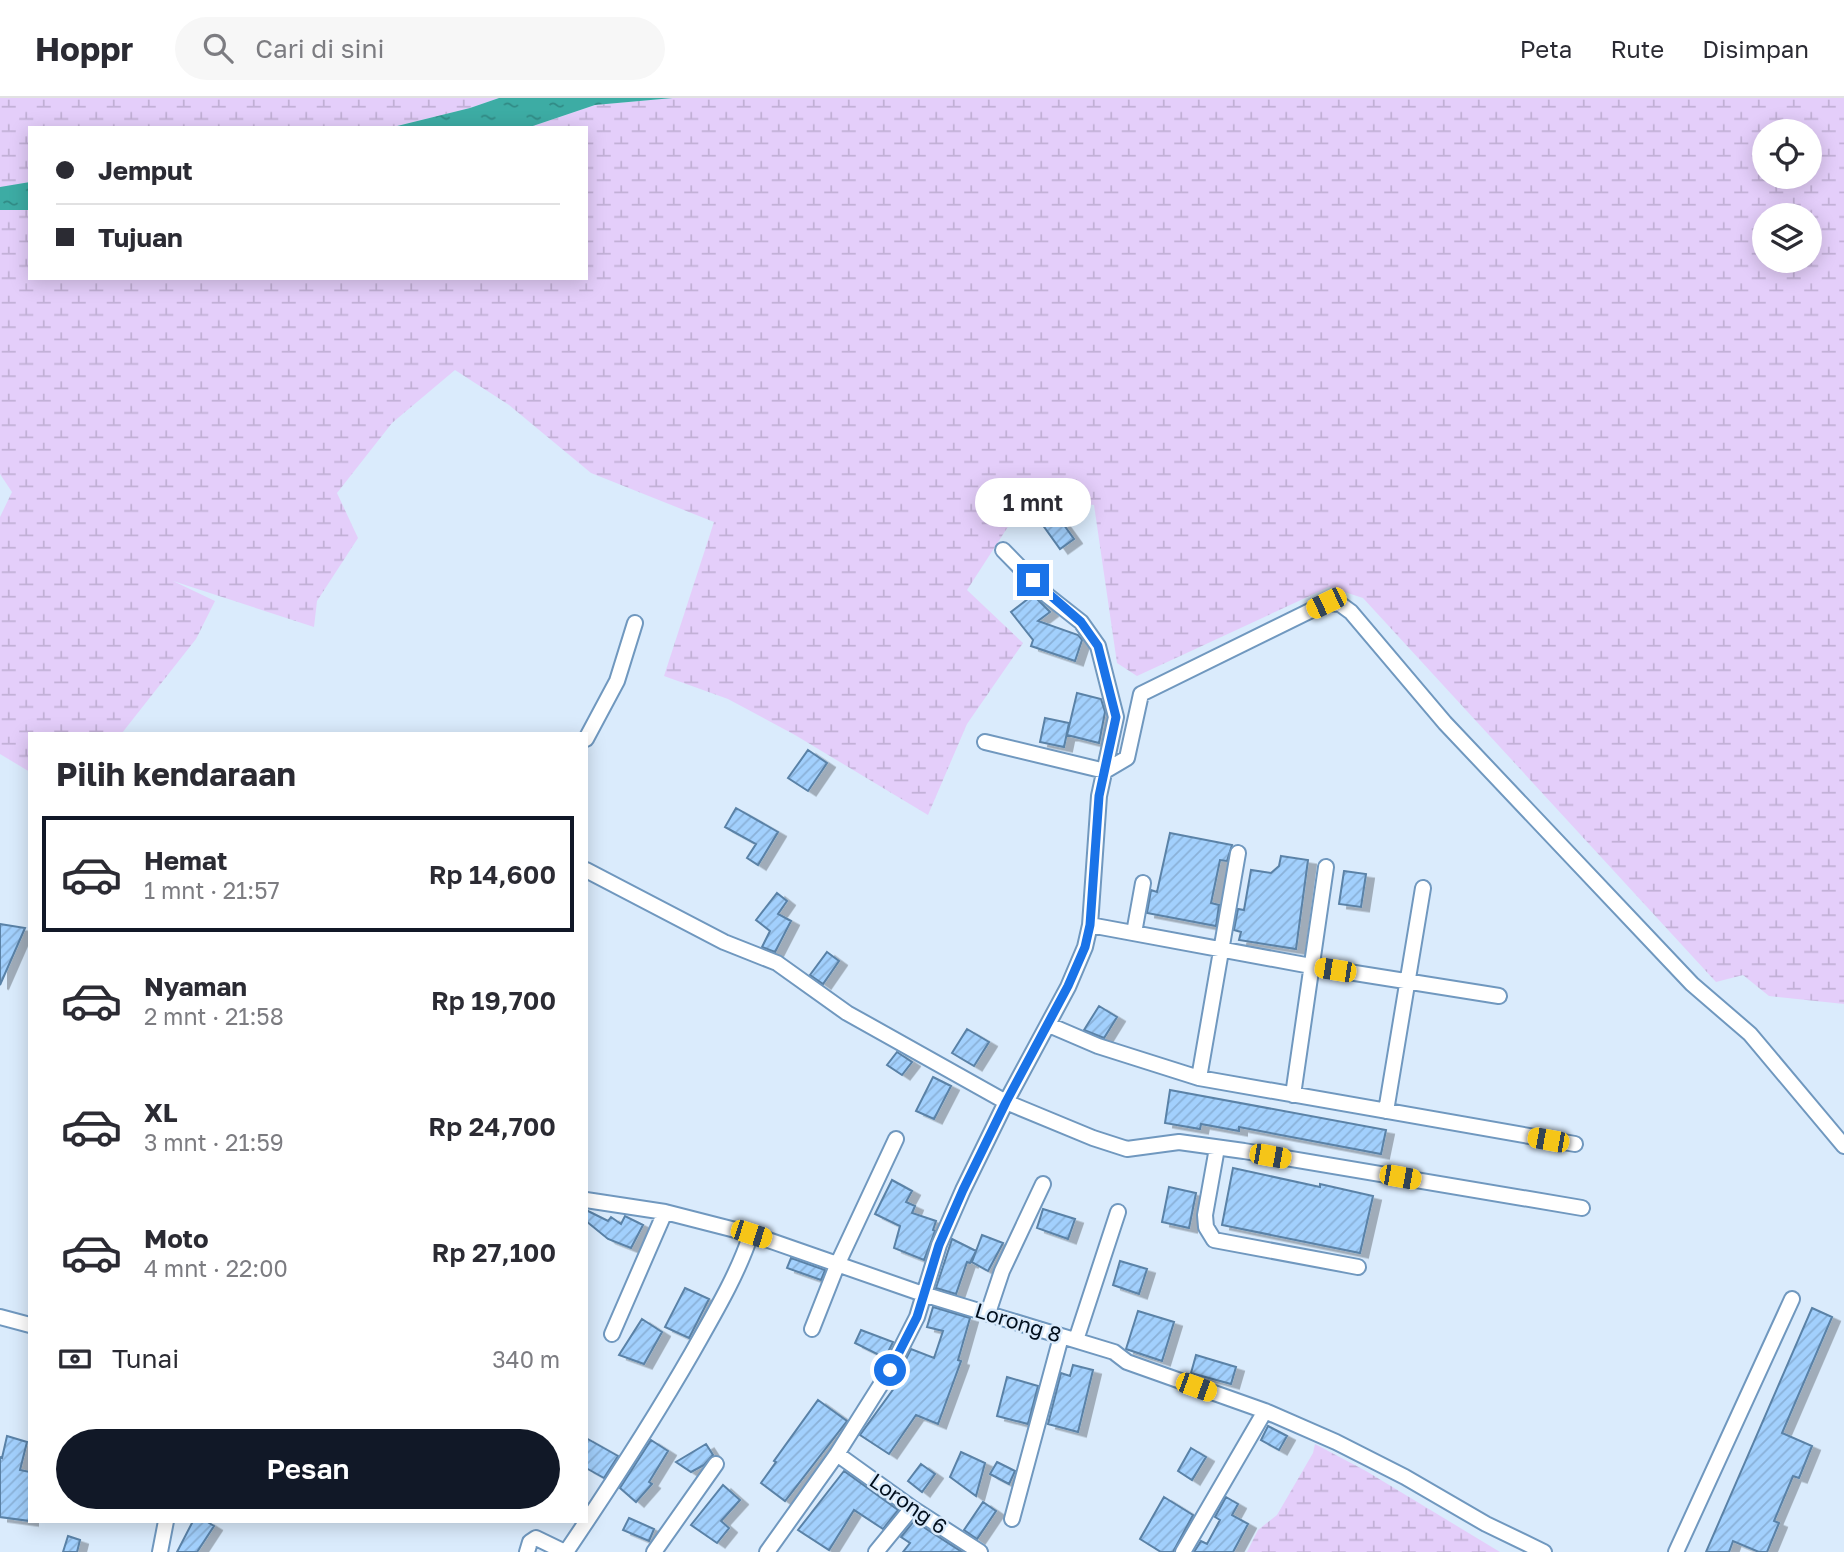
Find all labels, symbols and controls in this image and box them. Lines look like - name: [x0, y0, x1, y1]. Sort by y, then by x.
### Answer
- search box: [175, 17, 665, 80]
- text: Hoppr: [35, 29, 133, 68]
- icon: search: [199, 29, 237, 67]
- text: Cari di sini: [255, 33, 385, 64]
- text: Peta: [1520, 34, 1572, 63]
- text: Rute: [1610, 34, 1664, 63]
- text: Disimpan: [1702, 34, 1809, 63]
- map controls: [1752, 119, 1822, 273]
- button: locate: [1752, 119, 1822, 189]
- text: Jemput: [98, 155, 193, 186]
- button: layers: [1752, 203, 1822, 273]
- text: Tujuan: [98, 222, 183, 253]
- callout: 1 mnt: [975, 478, 1091, 528]
- text: 1 mnt: [1003, 488, 1063, 516]
- route end: [1017, 564, 1049, 596]
- car: [1303, 584, 1350, 622]
- text: Pilih kendaraan: [56, 755, 296, 793]
- icon: car: [60, 843, 123, 906]
- text: Hemat: [144, 845, 227, 876]
- text: Rp 14,600: [429, 859, 556, 890]
- text: 1 mnt · 21:57: [144, 876, 280, 904]
- car: [1313, 956, 1358, 984]
- icon: car: [60, 969, 123, 1032]
- text: Nyaman: [144, 971, 247, 1002]
- text: Rp 19,700: [431, 985, 556, 1016]
- text: 2 mnt · 21:58: [144, 1002, 284, 1030]
- icon: car: [60, 1095, 123, 1158]
- text: XL: [144, 1097, 178, 1128]
- text: Rp 24,700: [428, 1111, 556, 1142]
- car: [1526, 1126, 1571, 1154]
- text: 3 mnt · 21:59: [144, 1128, 284, 1156]
- car: [1248, 1142, 1293, 1170]
- car: [1378, 1163, 1423, 1191]
- car: [728, 1218, 775, 1250]
- icon: car: [60, 1221, 123, 1284]
- text: Moto: [144, 1223, 209, 1254]
- text: Rp 27,100: [432, 1237, 556, 1268]
- text: 4 mnt · 22:00: [144, 1254, 288, 1282]
- street label: Lorong 8: [972, 1297, 1065, 1347]
- icon: cash: [56, 1340, 94, 1378]
- text: Tunai: [112, 1343, 179, 1374]
- text: 340 m: [492, 1345, 560, 1373]
- route start: [874, 1354, 906, 1386]
- car: [1173, 1370, 1220, 1404]
- button: Pesan: [56, 1429, 560, 1509]
- street label: Lorong 6: [865, 1467, 952, 1539]

